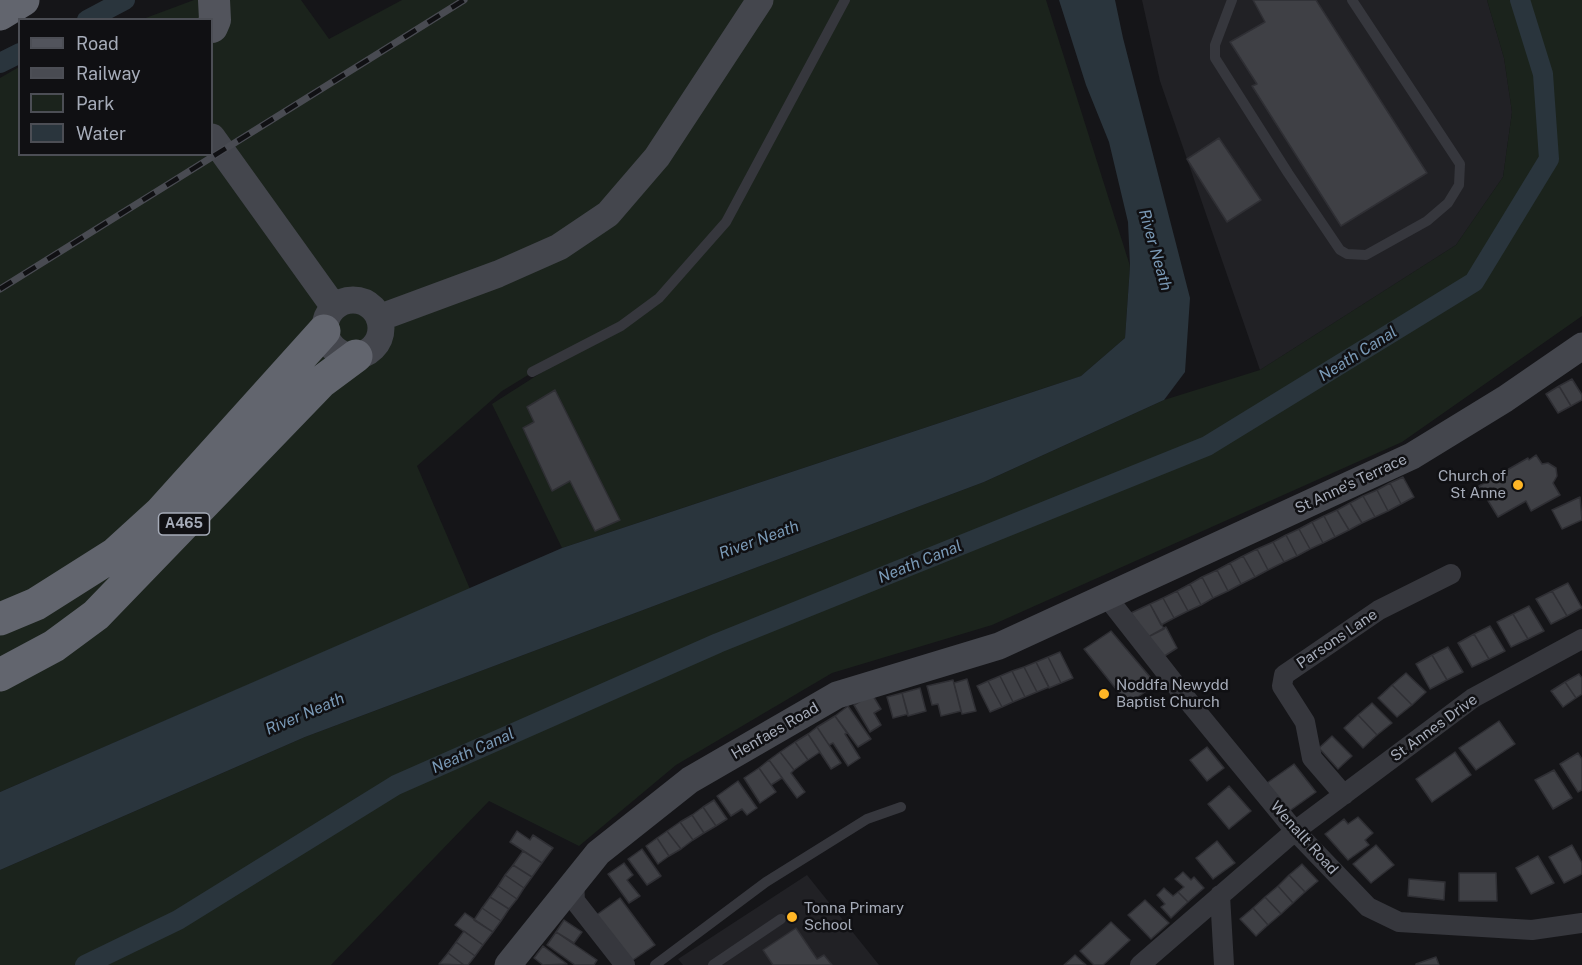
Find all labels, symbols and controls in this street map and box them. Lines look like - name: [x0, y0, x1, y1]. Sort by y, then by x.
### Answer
- legend: [18, 18, 213, 156]
- text: Road: [76, 33, 119, 54]
- text: Railway: [76, 63, 141, 84]
- text: Park: [76, 93, 114, 114]
- text: Water: [76, 123, 126, 144]
- water label: River Neath: [1134, 207, 1176, 293]
- water label: Neath Canal: [1315, 322, 1401, 386]
- street label: St Anne's Terrace: [1292, 450, 1410, 518]
- place label: Church of St Anne: [1438, 467, 1506, 502]
- marker: Church of St Anne: [1511, 478, 1525, 492]
- road number: A465: [158, 513, 210, 535]
- water label: River Neath: [716, 517, 802, 563]
- water label: Neath Canal: [875, 537, 965, 587]
- street label: Parsons Lane: [1293, 605, 1381, 673]
- place label: Noddfa Newydd Baptist Church: [1116, 676, 1229, 711]
- marker: Noddfa Newydd Baptist Church: [1097, 687, 1111, 701]
- water label: River Neath: [263, 689, 347, 739]
- street label: St Annes Drive: [1387, 691, 1481, 765]
- street label: Henfaes Road: [728, 699, 822, 763]
- water label: Neath Canal: [429, 724, 517, 778]
- street label: Wenallt Road: [1266, 798, 1342, 878]
- place label: Tonna Primary School: [804, 899, 904, 934]
- marker: Tonna Primary School: [785, 910, 799, 924]

